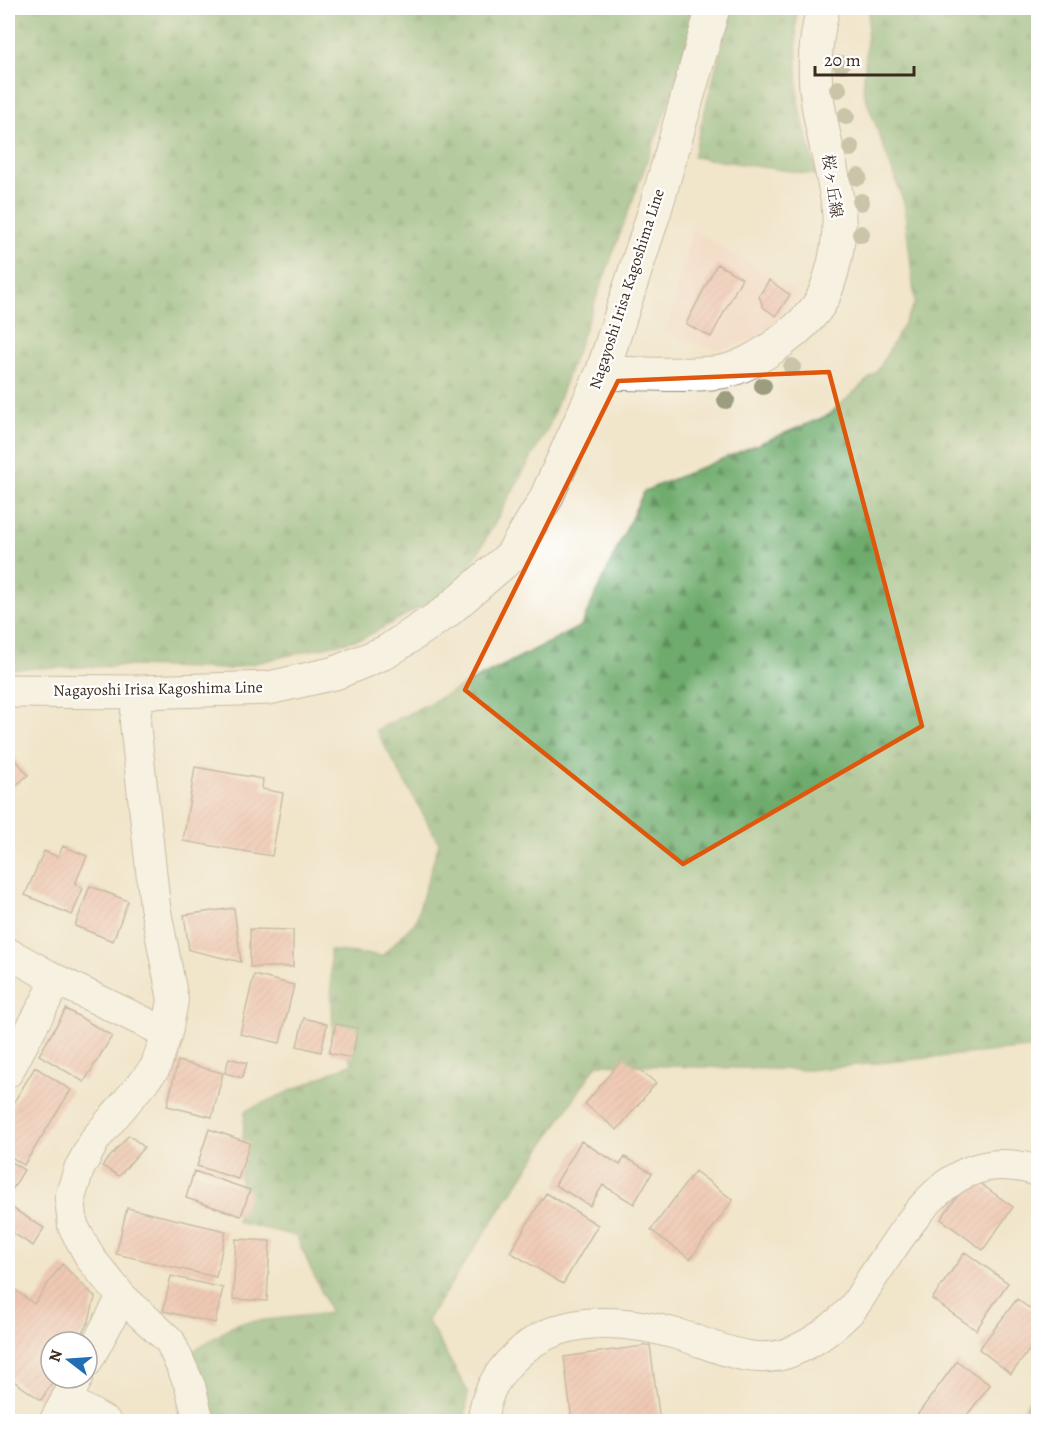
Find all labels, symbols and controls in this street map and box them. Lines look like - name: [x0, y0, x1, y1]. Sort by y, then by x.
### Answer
- scale bar: [815, 39, 914, 77]
- text: 20 m: [824, 48, 861, 72]
- street label: 桜ヶ丘線: [817, 153, 847, 219]
- street label: Nagayoshi Irisa Kagoshima Line: [584, 186, 670, 392]
- street label: Nagayoshi Irisa Kagoshima Line: [53, 676, 263, 702]
- north arrow: [39, 1330, 99, 1390]
- text: N: [43, 1347, 68, 1365]

